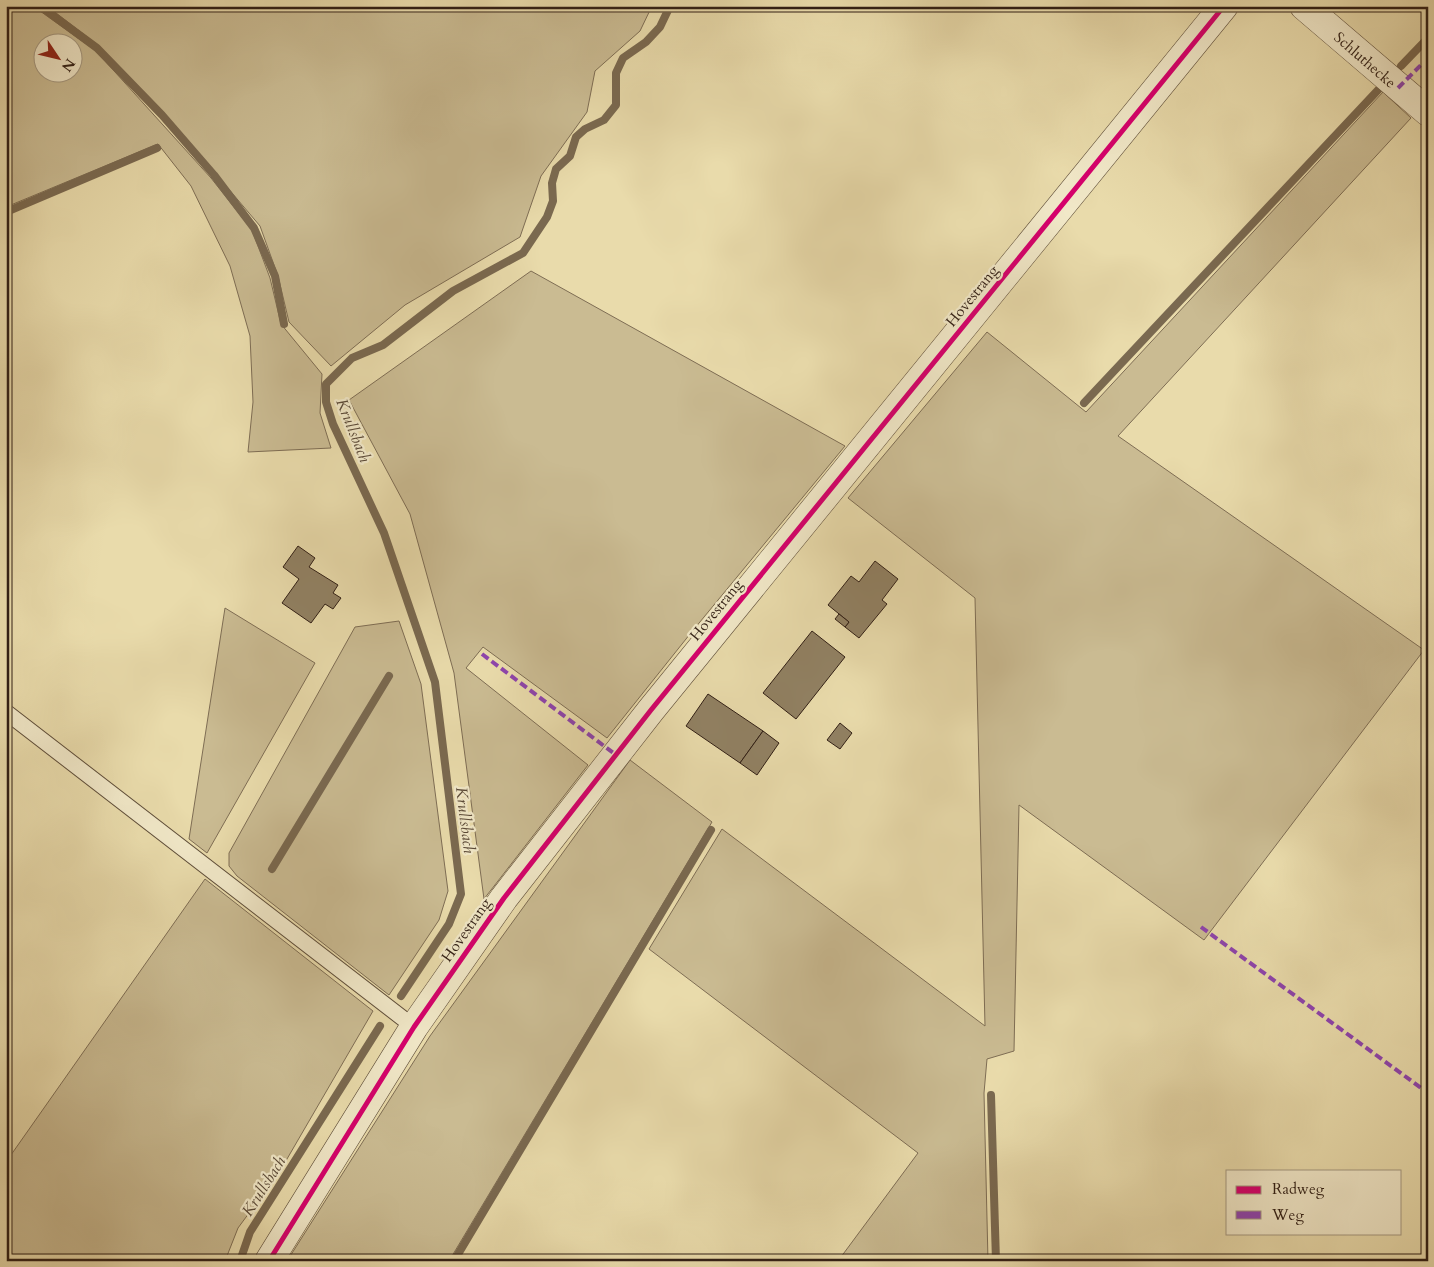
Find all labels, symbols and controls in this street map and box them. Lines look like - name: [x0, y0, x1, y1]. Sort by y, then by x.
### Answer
- street label: Schluthecke: [1330, 27, 1400, 93]
- north arrow: [32, 32, 82, 82]
- text: N: [57, 55, 80, 76]
- street label: Hovestrang: [941, 261, 1003, 331]
- water label: Krullsbach: [330, 395, 376, 466]
- street label: Hovestrang: [685, 575, 747, 645]
- water label: Krullsbach: [450, 786, 480, 855]
- street label: Hovestrang: [437, 894, 496, 966]
- water label: Krullsbach: [237, 1152, 291, 1221]
- legend: [1226, 1170, 1402, 1234]
- text: Radweg: [1272, 1179, 1325, 1199]
- text: Weg: [1271, 1205, 1304, 1225]

